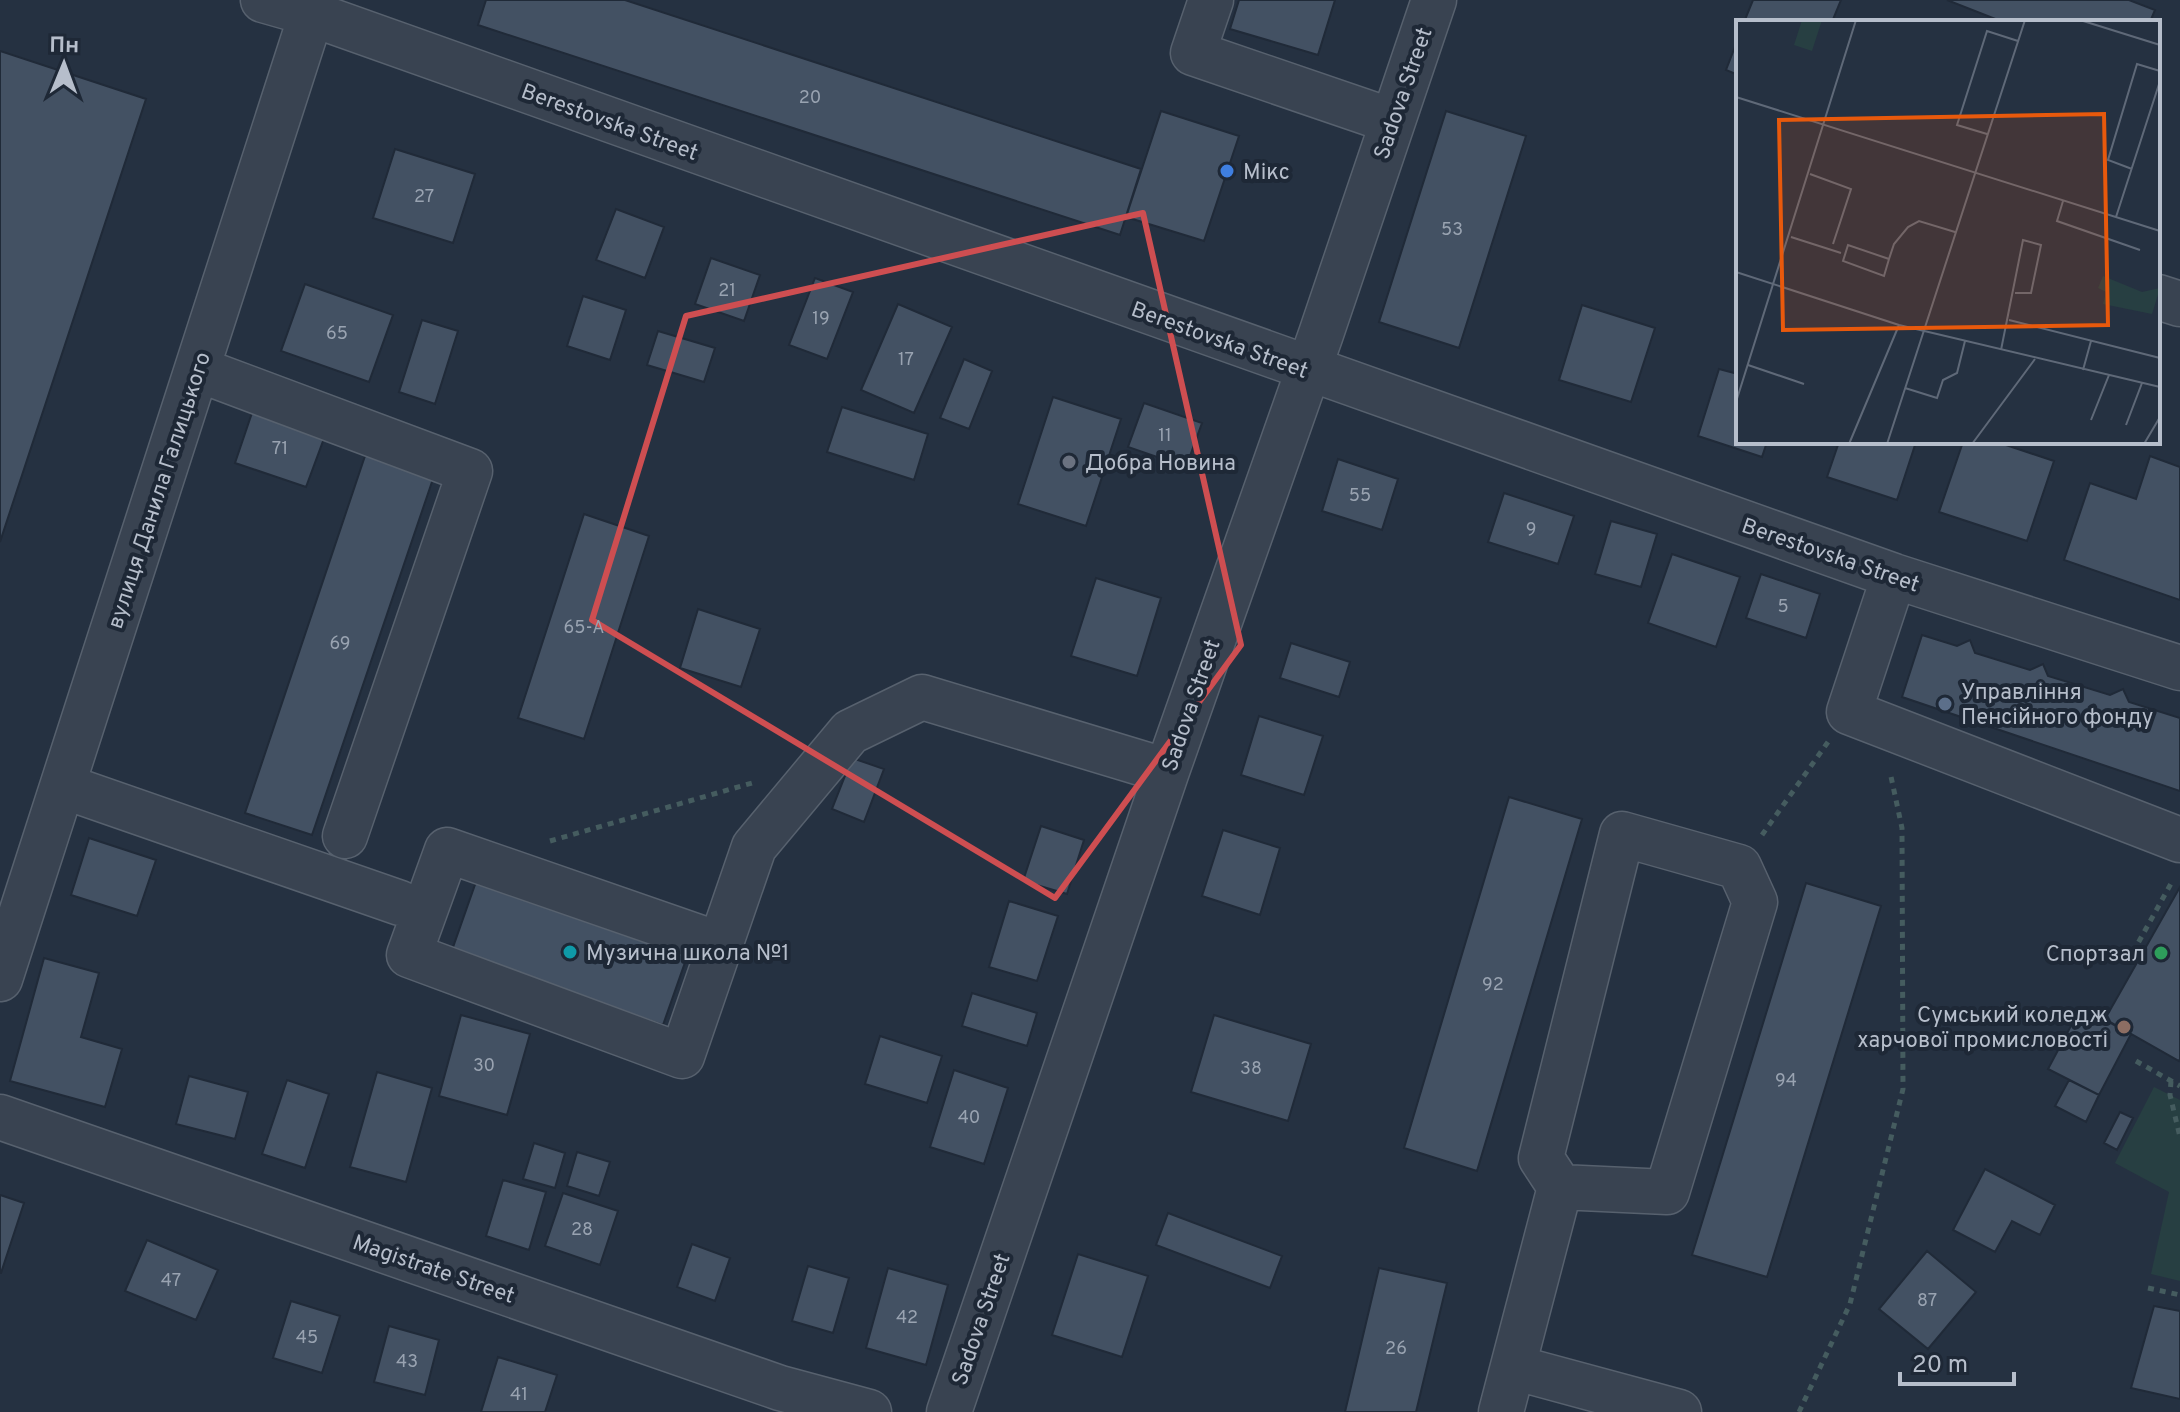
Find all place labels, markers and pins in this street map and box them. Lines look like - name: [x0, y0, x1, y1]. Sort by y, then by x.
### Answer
- place label: Мікс: [1243, 160, 1290, 187]
- marker: Мікс: [1218, 162, 1236, 180]
- place label: Добра Новина: [1085, 451, 1236, 478]
- marker: Добра Новина: [1060, 453, 1078, 471]
- place label: Управління Пенсійного фонду: [1961, 680, 2153, 732]
- marker: Управління Пенсійного фонду: [1936, 695, 1954, 713]
- place label: Музична школа №1: [586, 941, 790, 968]
- place label: Спортзал: [2046, 942, 2145, 969]
- marker: Музична школа №1: [561, 943, 579, 961]
- marker: Спортзал: [2152, 944, 2170, 962]
- place label: Сумський коледж харчової промисловості: [1857, 1003, 2108, 1055]
- marker: Сумський коледж харчової промисловості: [2115, 1018, 2133, 1036]

